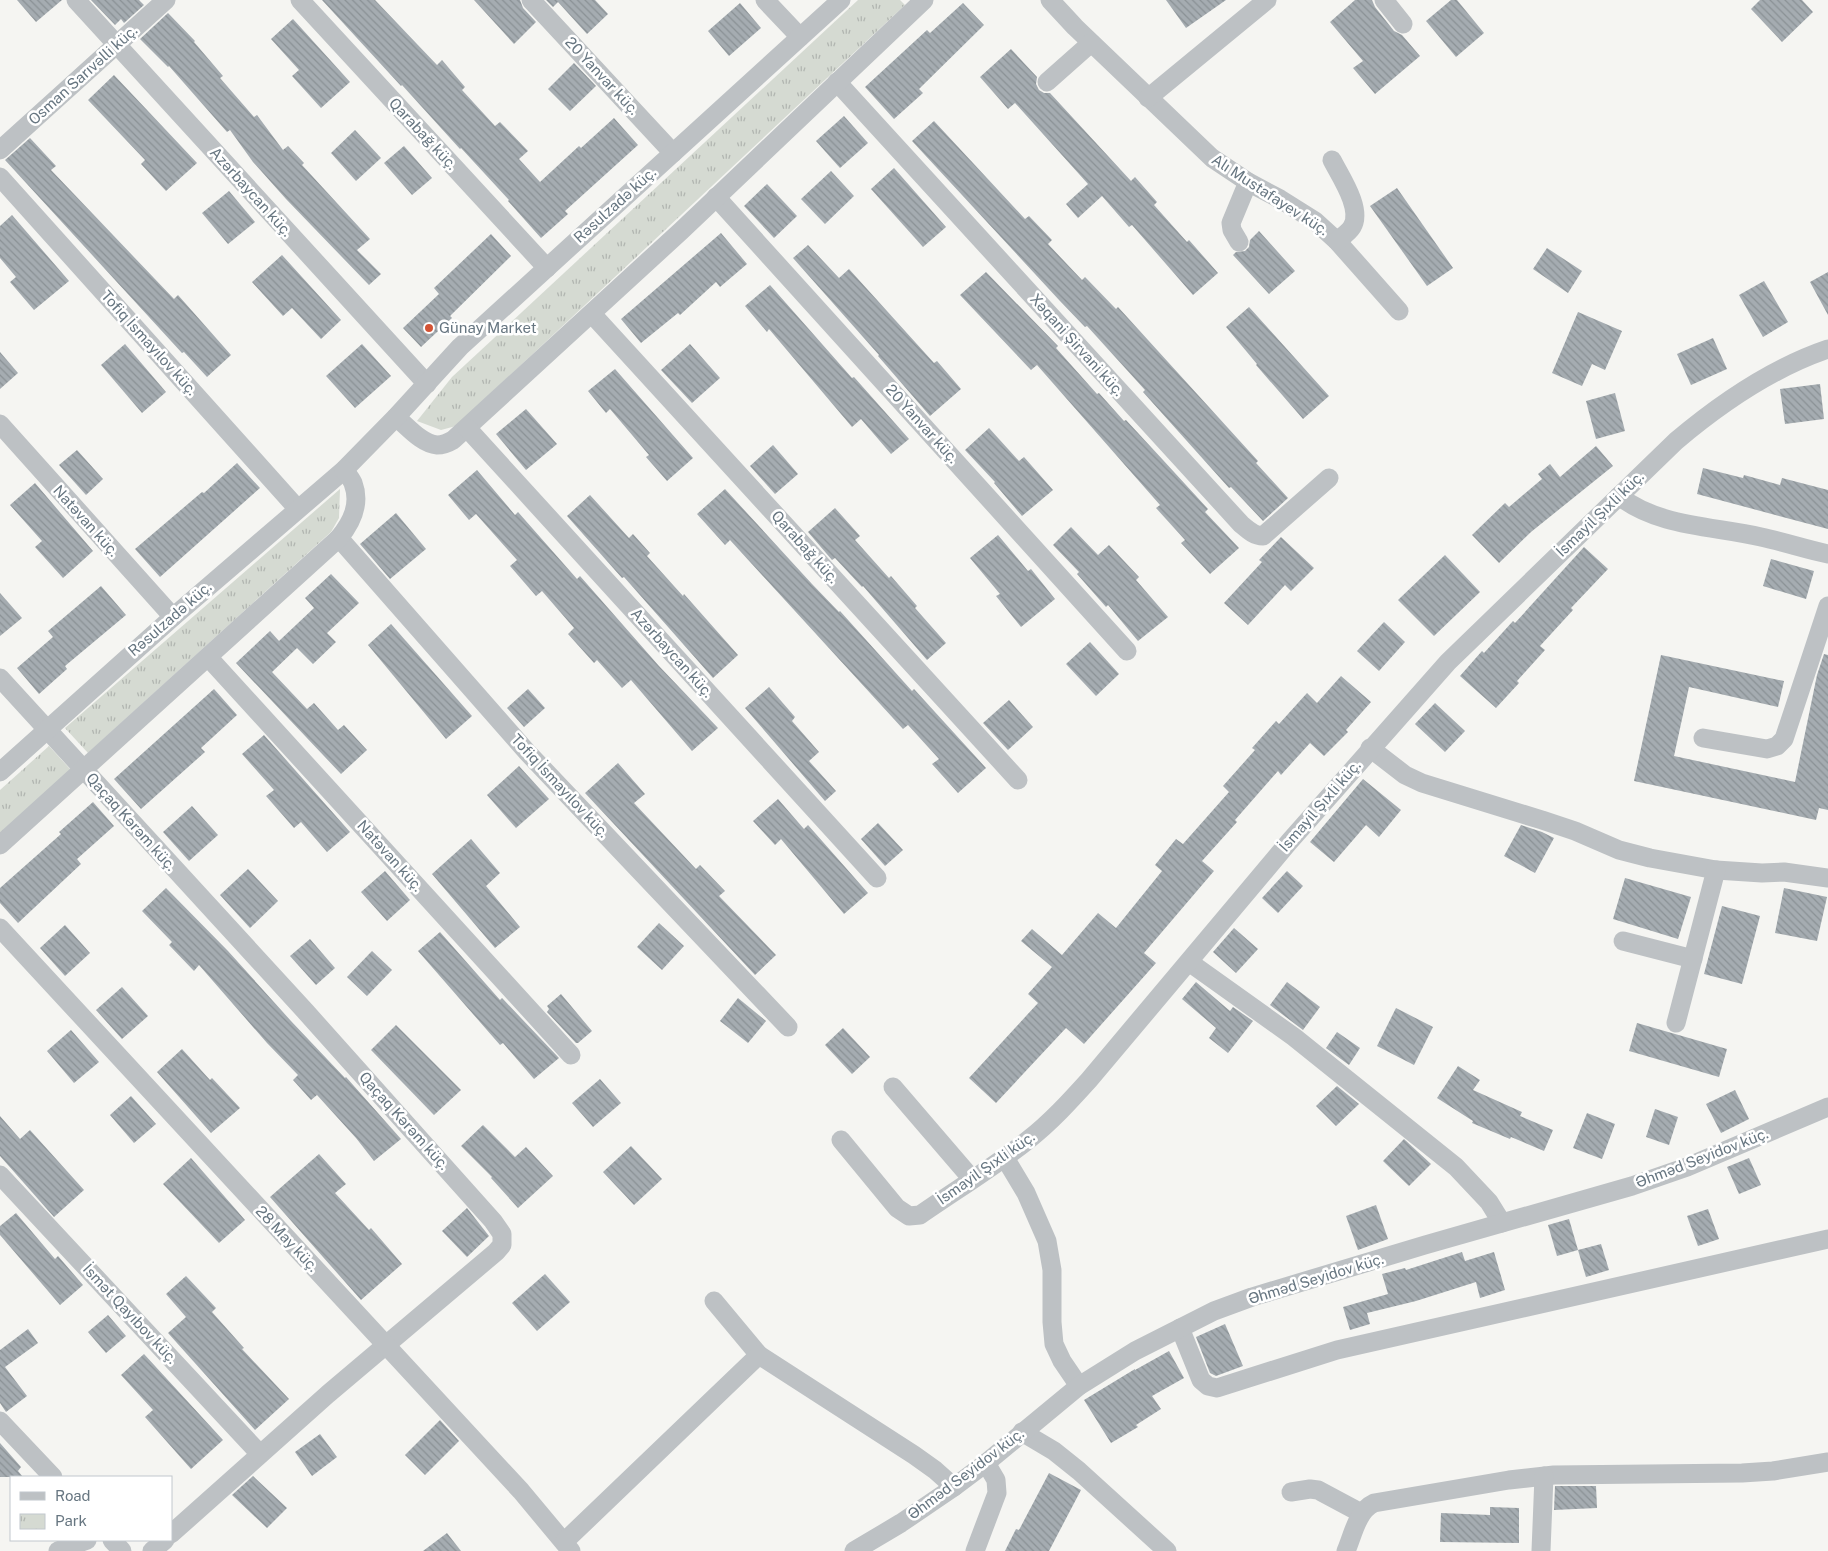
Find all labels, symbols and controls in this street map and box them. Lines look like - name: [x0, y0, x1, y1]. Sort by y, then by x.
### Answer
- street label: Osman Sarıvəlli küç.: [25, 21, 141, 128]
- street label: 20 Yanvar küç.: [562, 33, 643, 118]
- street label: Qarabağ küç.: [386, 94, 461, 173]
- street label: Azərbaycan küç.: [207, 144, 296, 240]
- street label: Alı Mustafayev küç.: [1209, 151, 1332, 239]
- street label: Rəsulzadə küç.: [570, 163, 659, 246]
- street label: Tofiq İsmayılov küç.: [98, 286, 202, 398]
- street label: Xəqani Şirvani küç.: [1027, 290, 1128, 399]
- place label: Günay Market: [439, 319, 537, 336]
- marker: Günay Market: [423, 322, 435, 334]
- street label: 20 Yanvar küç.: [883, 381, 962, 467]
- street label: İsmayil Şıxli küç.: [1552, 467, 1647, 560]
- street label: Natəvan küç.: [50, 482, 123, 560]
- street label: Qarabağ küç.: [768, 507, 842, 586]
- street label: Rəsulzadə küç.: [125, 578, 215, 659]
- street label: Azərbaycan küç.: [628, 605, 717, 701]
- street label: Tofiq İsmayılov küç.: [508, 730, 613, 841]
- street label: İsmayil Şıxli küç.: [1275, 756, 1364, 855]
- street label: Qaçaq Kərəm küç.: [83, 769, 180, 874]
- street label: Natəvan küç.: [354, 817, 427, 895]
- street label: Qaçaq Kərəm küç.: [356, 1068, 453, 1173]
- street label: Əhməd Seyidov küç.: [1633, 1124, 1771, 1191]
- street label: İsmayil Şıxli küç.: [933, 1127, 1038, 1208]
- street label: 28 May küç.: [253, 1202, 322, 1275]
- street label: Əhməd Seyidov küç.: [1246, 1250, 1386, 1307]
- street label: İsmət Qayıbov küç.: [80, 1260, 182, 1367]
- street label: Əhməd Seyidov küç.: [904, 1424, 1027, 1523]
- legend: [10, 1476, 172, 1541]
- text: Road: [55, 1487, 91, 1504]
- text: Park: [55, 1512, 87, 1529]

